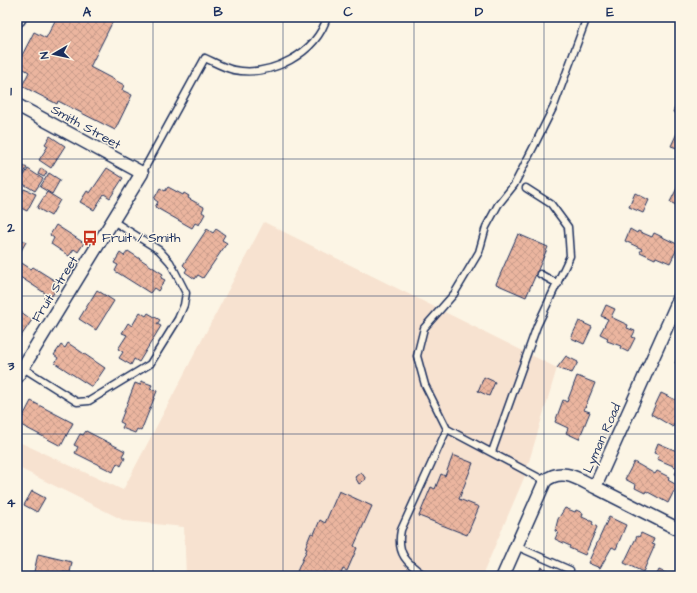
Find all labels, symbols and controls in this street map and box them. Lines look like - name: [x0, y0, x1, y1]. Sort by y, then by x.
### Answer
- text: A: [83, 3, 92, 21]
- text: B: [213, 3, 223, 21]
- text: C: [343, 3, 353, 21]
- text: D: [475, 3, 484, 21]
- text: E: [606, 3, 614, 21]
- north arrow: [34, 34, 74, 74]
- text: N: [37, 51, 53, 60]
- text: 1: [10, 82, 12, 100]
- street label: Smith Street: [48, 100, 125, 154]
- text: 2: [6, 219, 15, 237]
- bus stop icon: Fruit / Smith: [81, 229, 99, 247]
- place label: Fruit / Smith: [102, 229, 181, 247]
- street label: Fruit Street: [27, 252, 83, 326]
- text: 3: [7, 357, 15, 375]
- street label: Lyman Road: [579, 400, 626, 476]
- text: 4: [7, 494, 16, 512]

